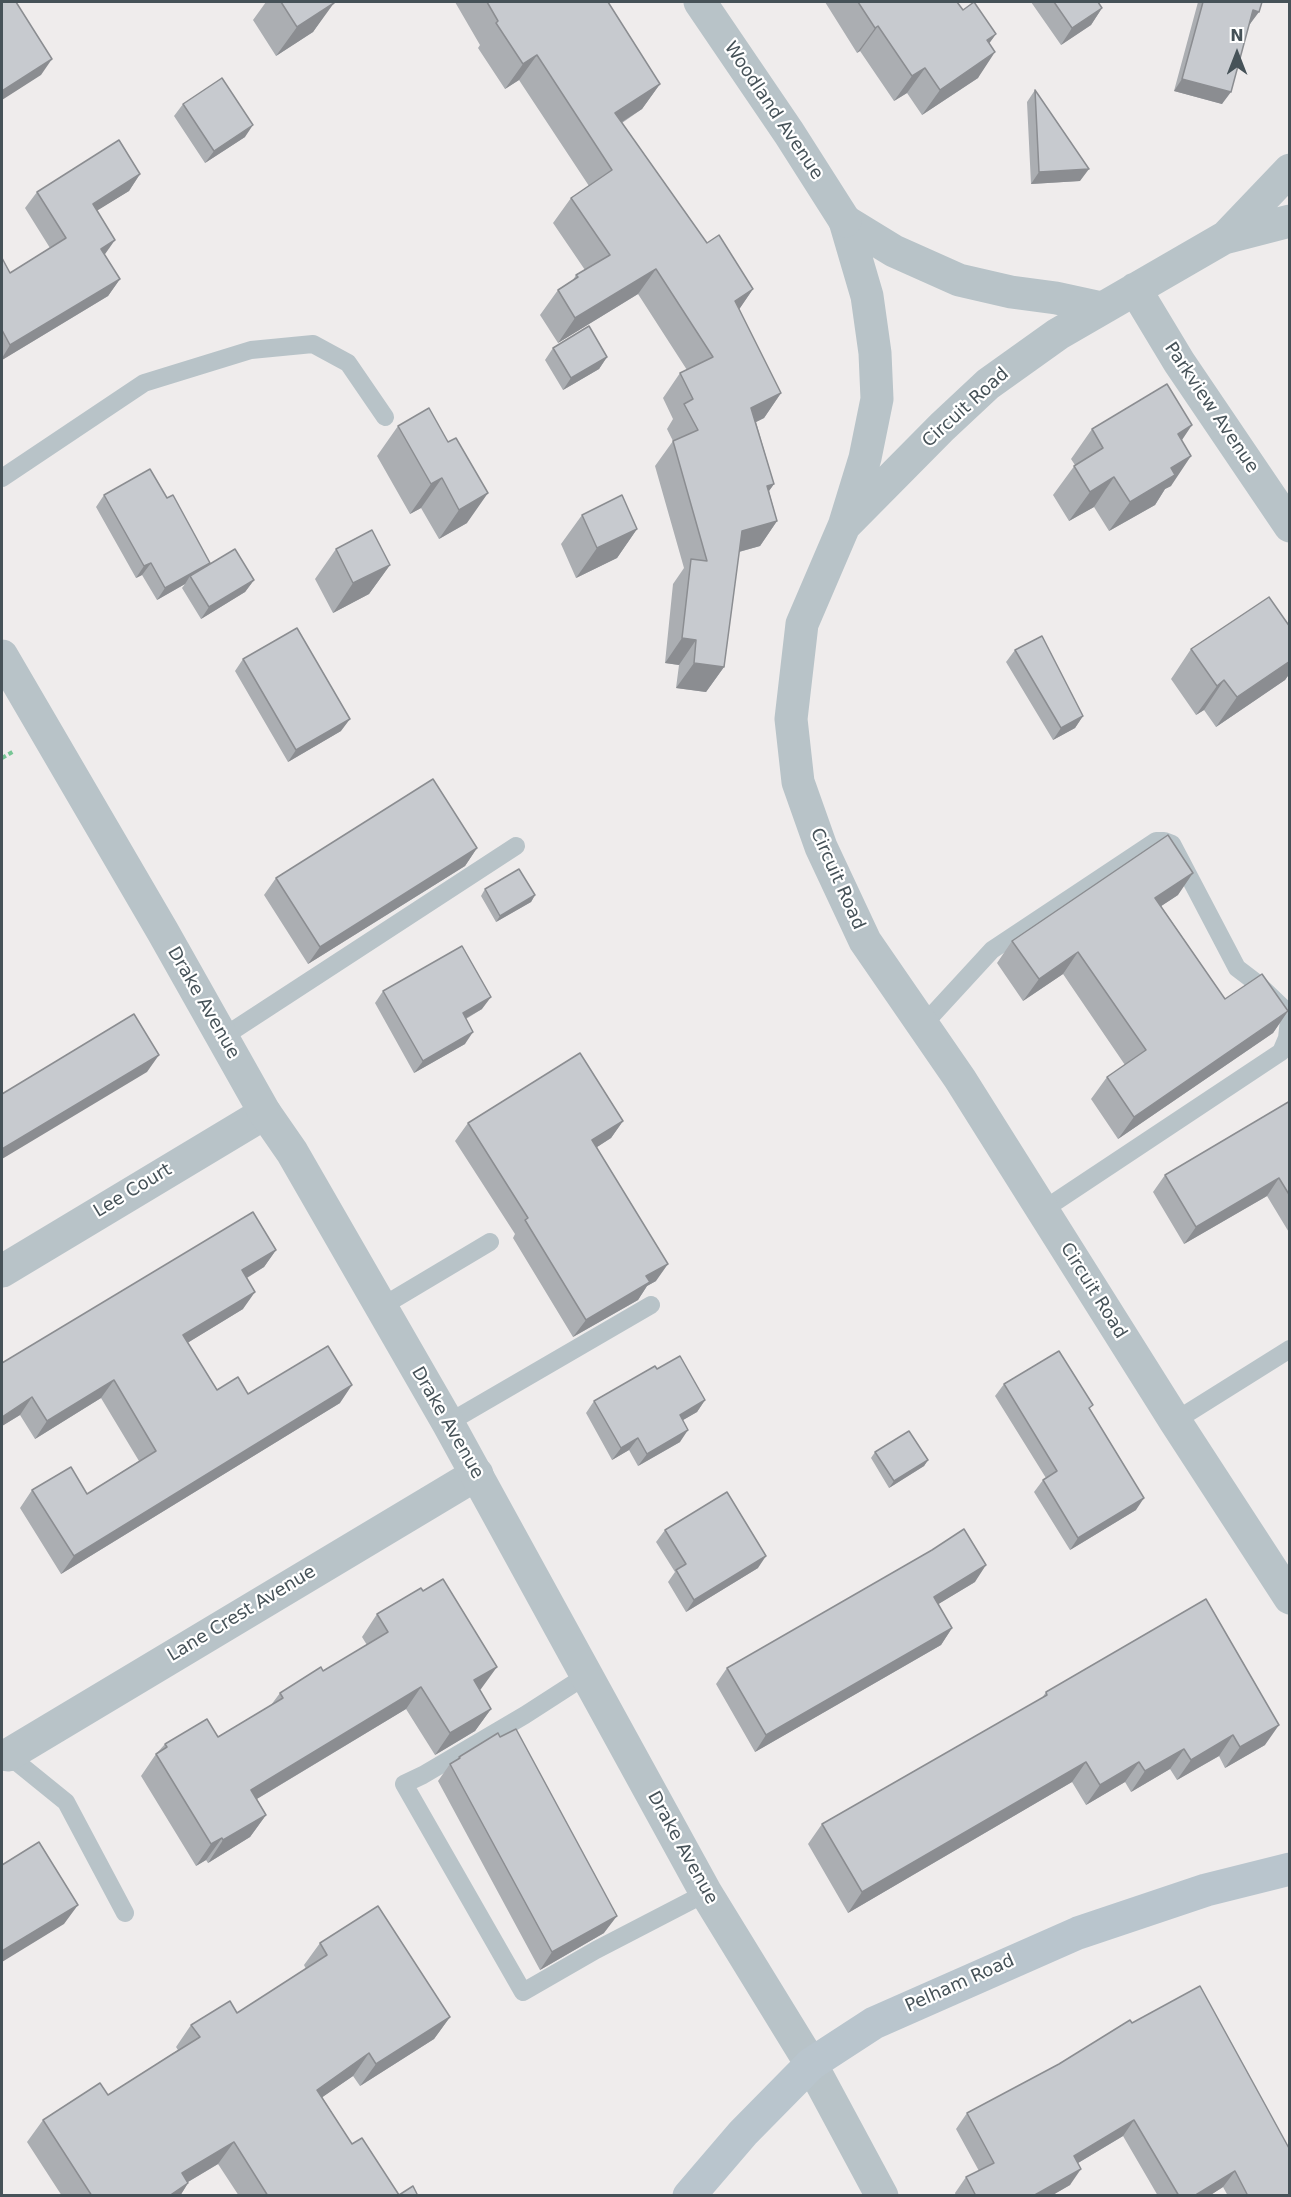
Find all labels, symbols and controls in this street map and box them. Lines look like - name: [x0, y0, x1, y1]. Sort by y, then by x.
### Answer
- north arrow: [1207, 24, 1267, 84]
- text: N: [1230, 26, 1244, 45]
- street label: Woodland Avenue: [719, 38, 827, 184]
- street label: Parkview Avenue: [1159, 339, 1263, 477]
- street label: Circuit Road: [918, 364, 1014, 452]
- street label: Circuit Road: [805, 825, 869, 933]
- street label: Drake Avenue: [162, 943, 244, 1063]
- street label: Lee Court: [90, 1159, 176, 1223]
- street label: Circuit Road: [1055, 1239, 1131, 1343]
- street label: Drake Avenue: [406, 1363, 488, 1483]
- street label: Lane Crest Avenue: [164, 1561, 320, 1667]
- street label: Drake Avenue: [642, 1788, 722, 1908]
- street label: Pelham Road: [902, 1950, 1018, 2018]

